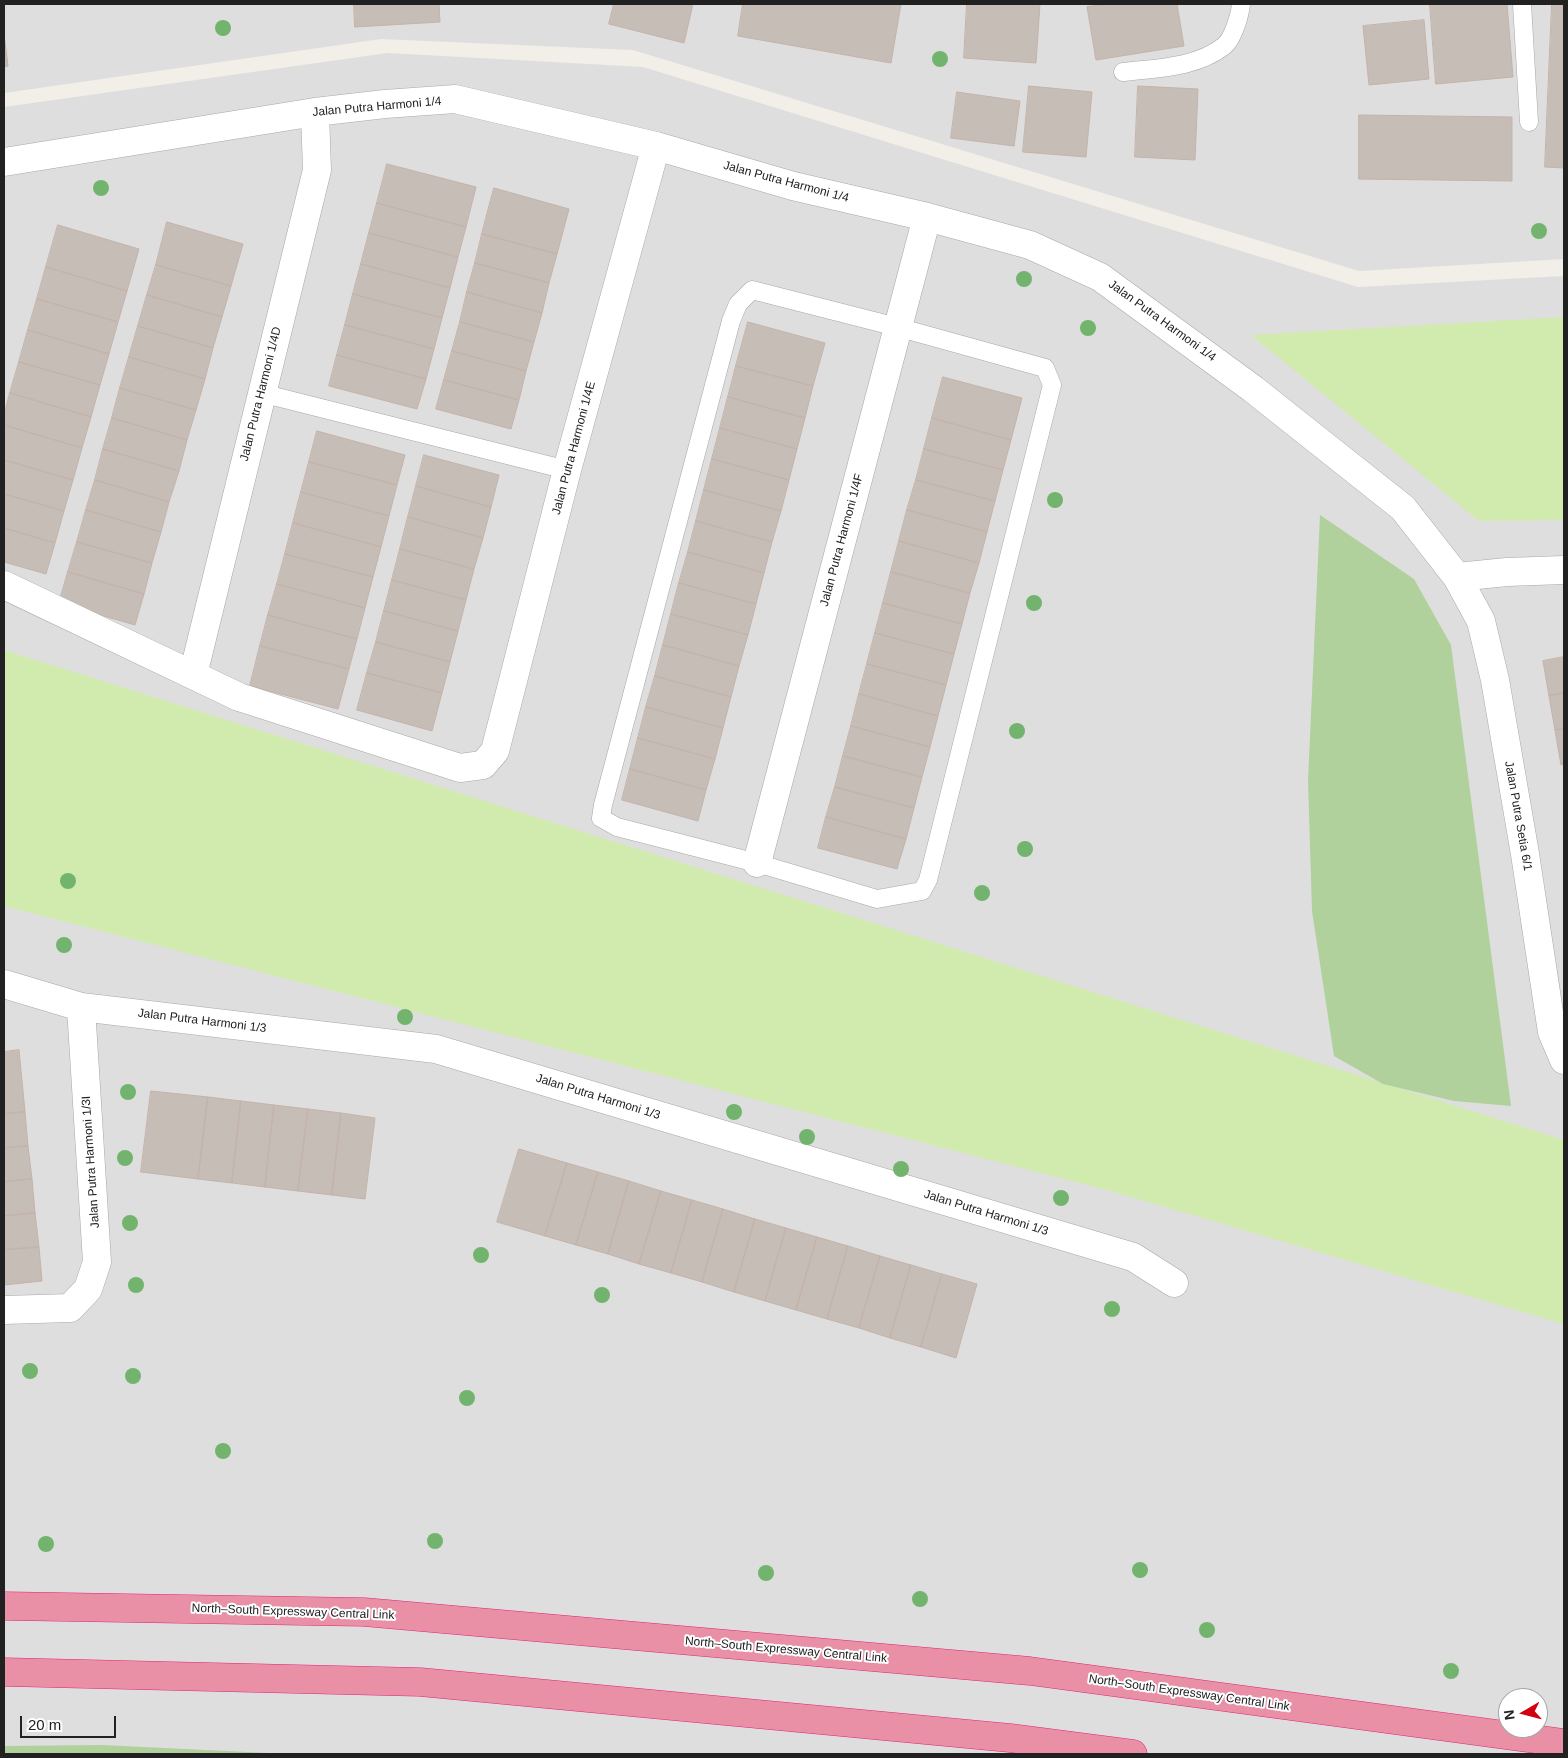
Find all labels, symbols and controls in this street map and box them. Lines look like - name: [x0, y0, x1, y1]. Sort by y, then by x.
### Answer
- street label: Jalan Putra Harmoni 1/4: [312, 94, 442, 120]
- street label: Jalan Putra Harmoni 1/4: [722, 158, 850, 206]
- street label: Jalan Putra Harmoni 1/4: [1105, 277, 1219, 365]
- street label: Jalan Putra Harmoni 1/4D: [237, 325, 285, 463]
- street label: Jalan Putra Harmoni 1/4E: [549, 380, 599, 516]
- street label: Jalan Putra Harmoni 1/4F: [817, 472, 867, 608]
- street label: Jalan Putra Setia 6/1: [1501, 760, 1535, 872]
- street label: Jalan Putra Harmoni 1/3: [137, 1006, 267, 1036]
- street label: Jalan Putra Harmoni 1/3: [534, 1071, 662, 1123]
- street label: Jalan Putra Harmoni 1/3I: [79, 1095, 103, 1229]
- street label: Jalan Putra Harmoni 1/3: [922, 1187, 1050, 1239]
- street label: North–South Expressway Central Link: [191, 1601, 395, 1623]
- street label: North–South Expressway Central Link: [684, 1634, 888, 1666]
- street label: North–South Expressway Central Link: [1088, 1672, 1290, 1714]
- north arrow: [1498, 1688, 1548, 1738]
- scale bar: [22, 1706, 119, 1738]
- text: N: [1501, 1709, 1518, 1721]
- text: 20 m: [28, 1716, 61, 1733]

